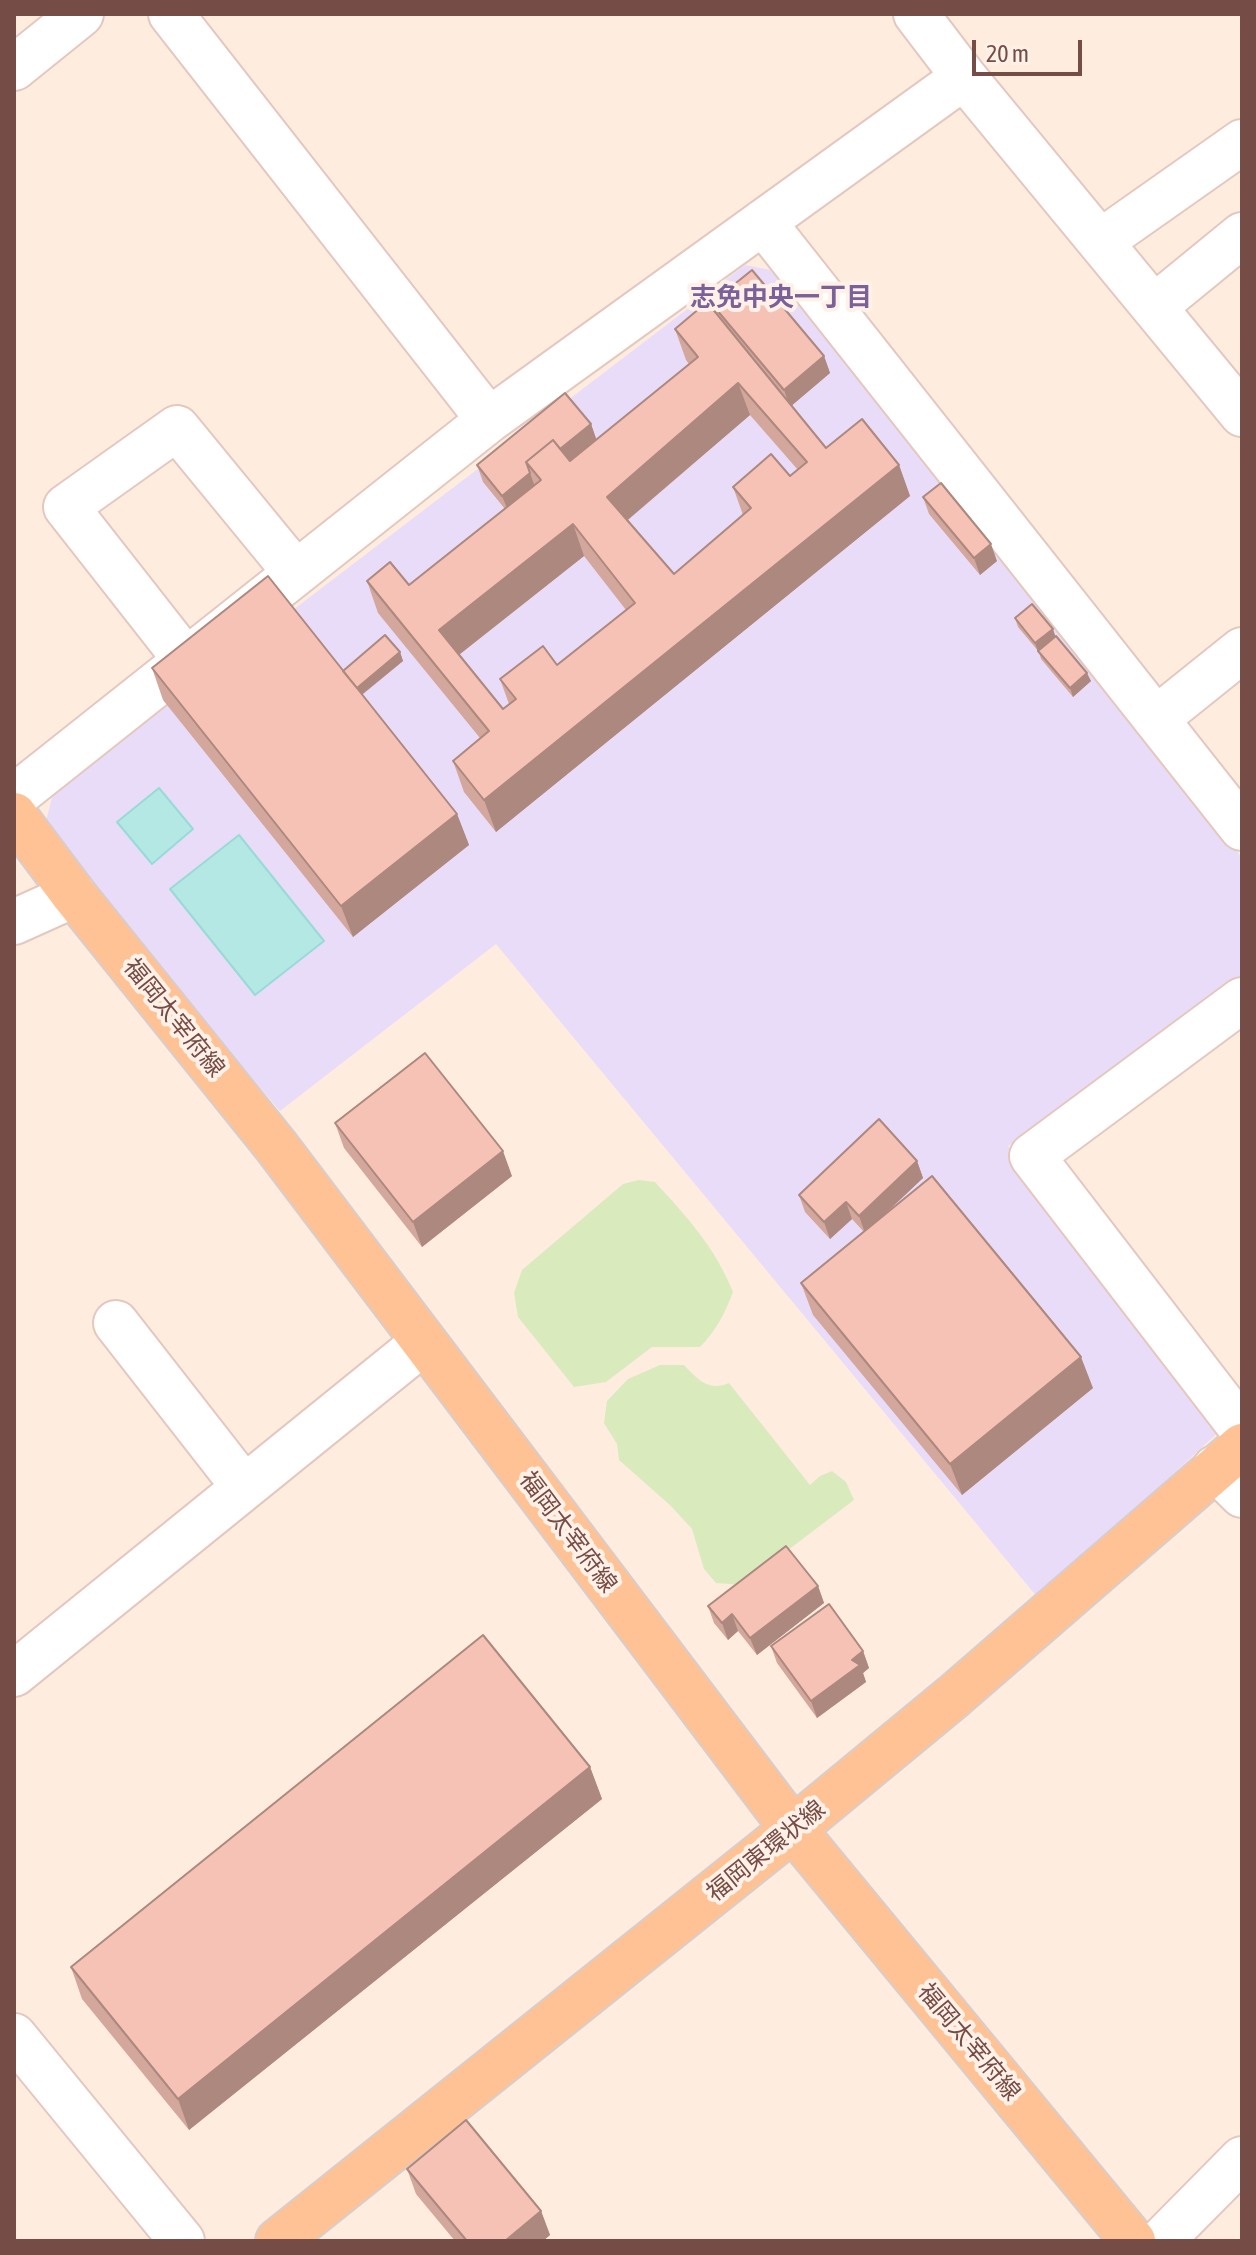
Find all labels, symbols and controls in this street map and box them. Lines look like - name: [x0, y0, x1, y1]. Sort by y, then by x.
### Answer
- scale bar: [976, 24, 1086, 74]
- text: 20 m: [986, 40, 1029, 67]
- district label: 志免中央一丁目: [690, 282, 872, 314]
- street label: 福岡太宰府線: [117, 953, 231, 1083]
- street label: 福岡太宰府線: [513, 1466, 623, 1598]
- street label: 福岡東環状線: [701, 1794, 831, 1908]
- street label: 福岡太宰府線: [912, 1978, 1026, 2106]

